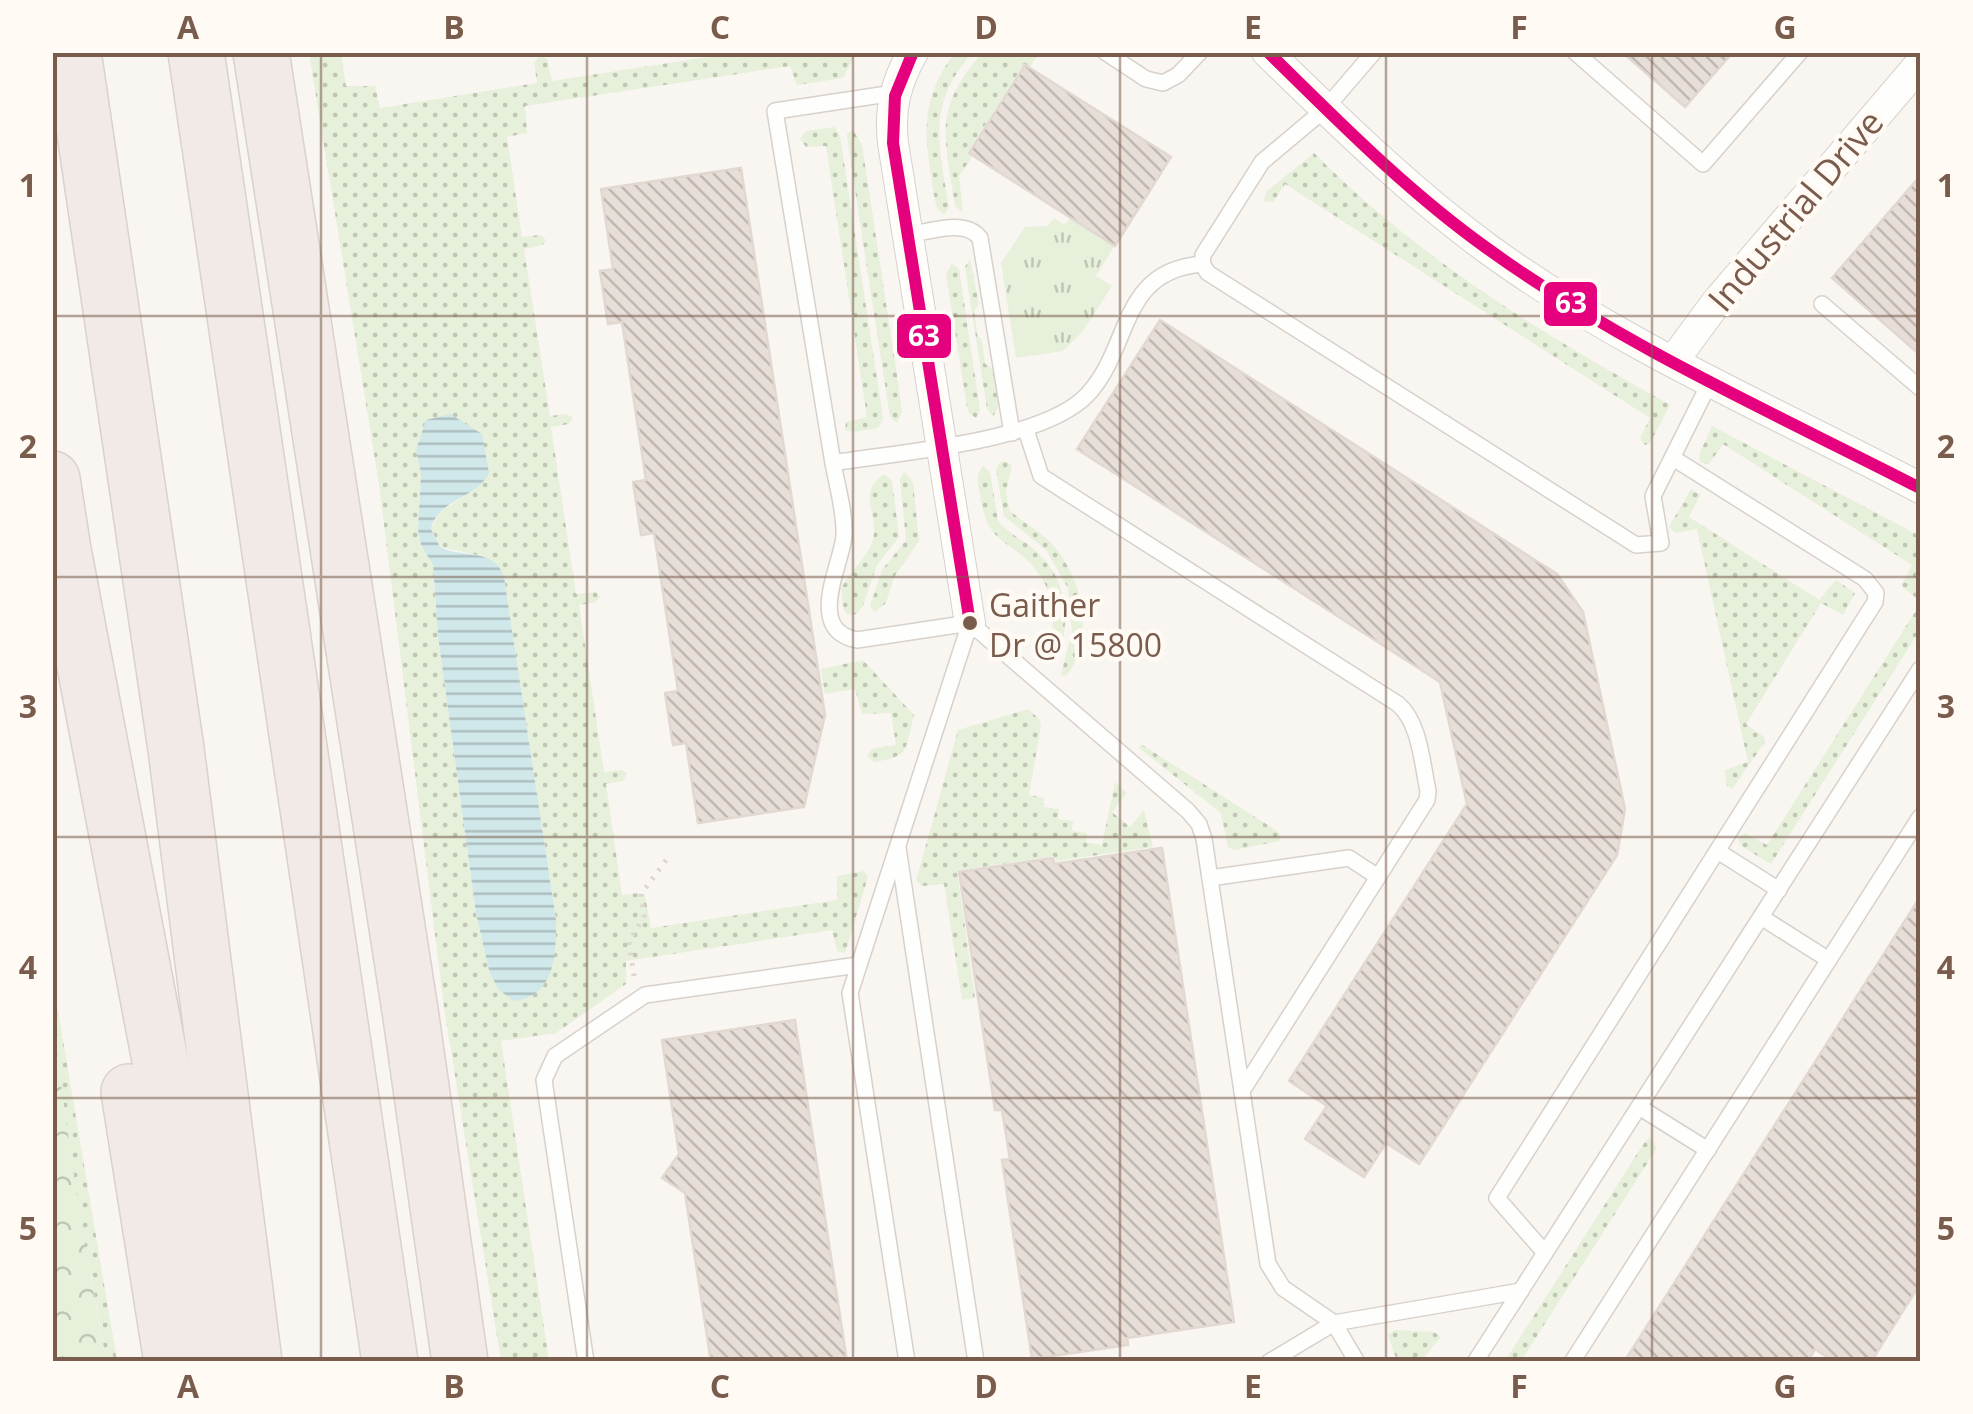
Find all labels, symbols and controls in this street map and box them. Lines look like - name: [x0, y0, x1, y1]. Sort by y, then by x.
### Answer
- text: A: [177, 5, 200, 48]
- text: B: [443, 5, 465, 48]
- text: C: [710, 5, 730, 48]
- text: D: [974, 5, 998, 48]
- text: E: [1244, 5, 1262, 48]
- text: F: [1510, 5, 1528, 48]
- text: G: [1773, 5, 1797, 48]
- street label: Industrial Drive: [1697, 99, 1893, 321]
- text: 1: [19, 163, 37, 206]
- text: 1: [1937, 163, 1955, 206]
- line badge: 63: [1542, 280, 1599, 328]
- text: 63: [1555, 283, 1587, 321]
- line badge: 63: [895, 312, 953, 360]
- text: 63: [908, 316, 940, 354]
- text: 2: [19, 424, 37, 467]
- text: 2: [1937, 424, 1955, 467]
- place label: Gaither Dr @ 15800: [989, 583, 1162, 666]
- marker: Gaither Dr @ 15800: [960, 613, 980, 633]
- text: 3: [19, 684, 37, 727]
- text: 3: [1937, 684, 1955, 727]
- text: 4: [19, 945, 37, 988]
- text: 4: [1937, 945, 1955, 988]
- text: 5: [19, 1206, 37, 1249]
- text: 5: [1937, 1206, 1955, 1249]
- text: A: [177, 1364, 200, 1407]
- text: B: [443, 1364, 465, 1407]
- text: C: [710, 1364, 730, 1407]
- text: D: [974, 1364, 998, 1407]
- text: E: [1244, 1364, 1262, 1407]
- text: F: [1510, 1364, 1528, 1407]
- text: G: [1773, 1364, 1797, 1407]

